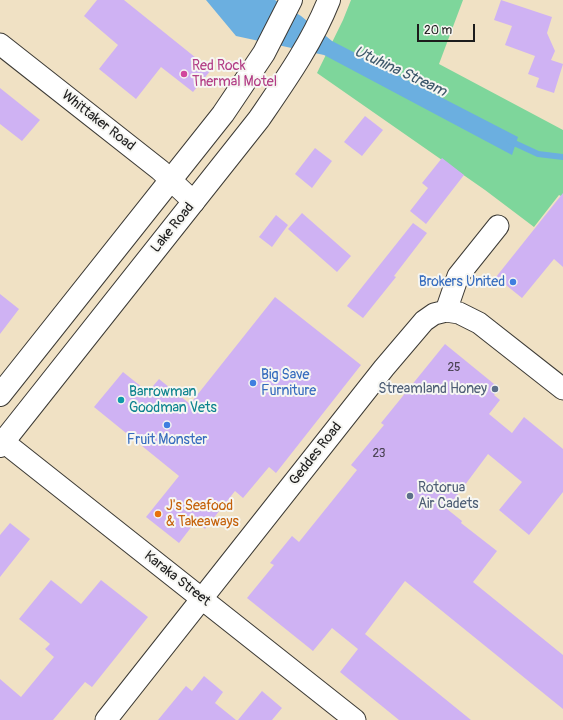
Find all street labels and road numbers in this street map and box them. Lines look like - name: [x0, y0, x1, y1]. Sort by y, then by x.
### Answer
- street label: Whittaker Road: [58, 87, 138, 155]
- street label: Lake Road: [148, 200, 198, 256]
- street label: Geddes Road: [286, 419, 346, 489]
- street label: Karaka Street: [140, 548, 214, 610]

